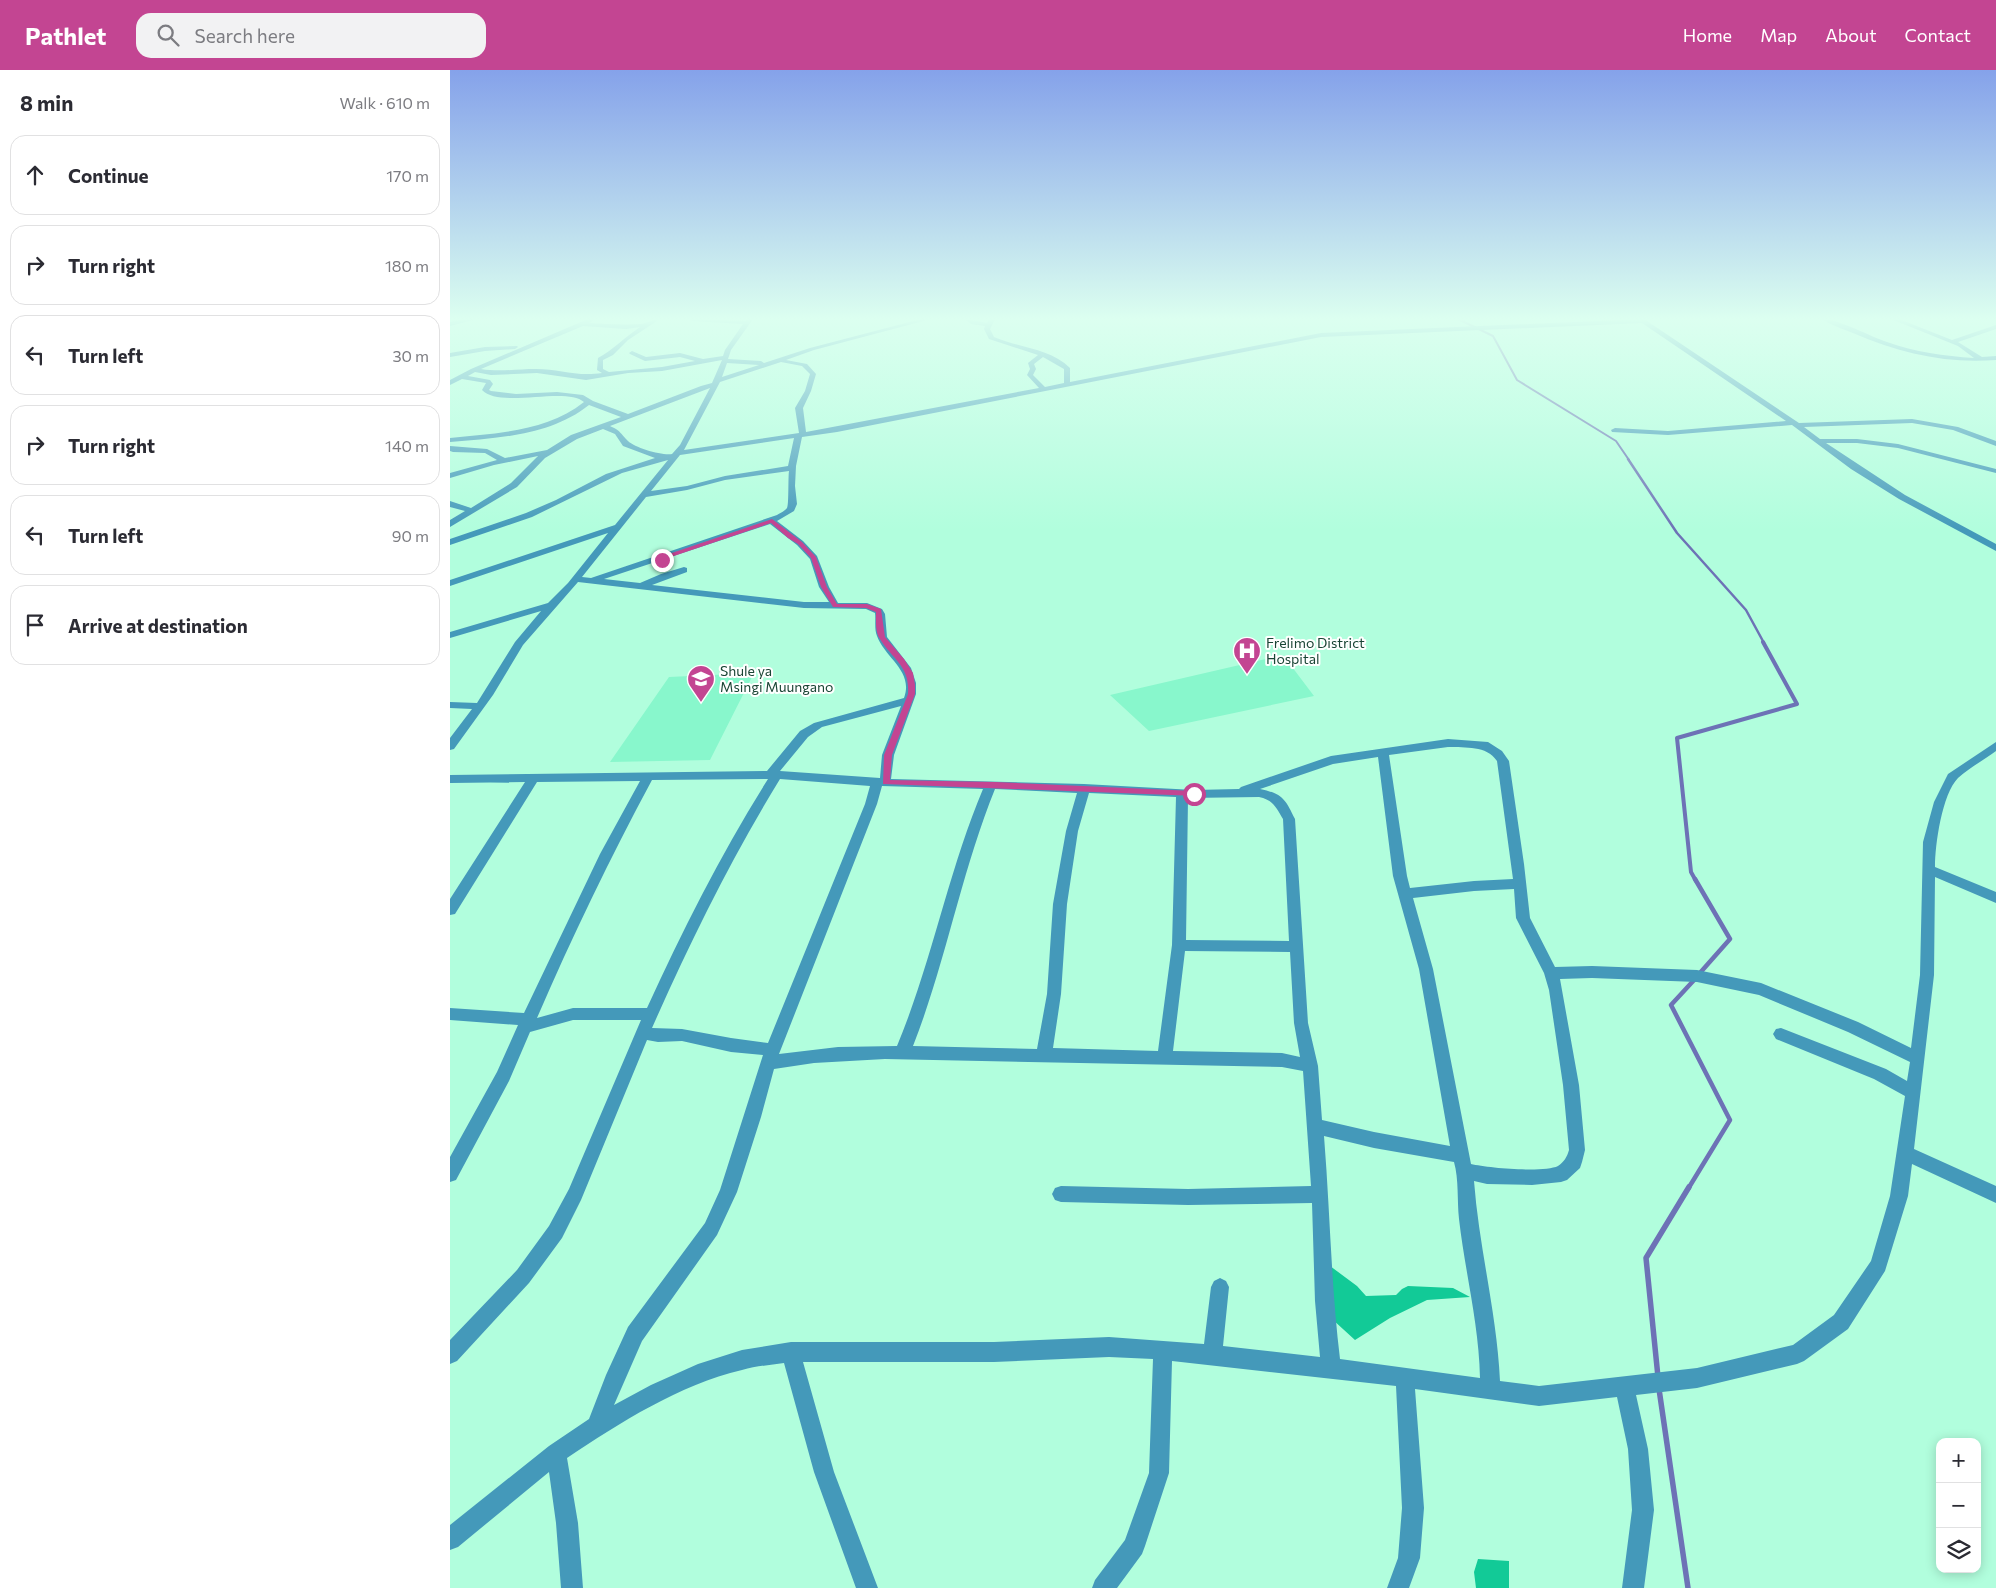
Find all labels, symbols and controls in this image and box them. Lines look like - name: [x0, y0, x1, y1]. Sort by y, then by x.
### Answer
- search box: [136, 13, 486, 58]
- text: Pathlet: [25, 21, 106, 50]
- icon: search: [154, 21, 182, 49]
- text: Search here: [194, 24, 295, 47]
- text: Home: [1683, 24, 1732, 46]
- text: Map: [1760, 24, 1797, 46]
- text: About: [1825, 24, 1877, 46]
- text: Contact: [1905, 24, 1971, 46]
- text: 8 min: [20, 90, 73, 115]
- text: Walk · 610 m: [340, 93, 430, 112]
- icon: ahead: [21, 161, 49, 189]
- text: Continue: [68, 164, 148, 187]
- text: 170 m: [386, 166, 429, 185]
- icon: right: [21, 251, 49, 279]
- text: Turn right: [68, 254, 155, 277]
- text: 180 m: [385, 256, 429, 275]
- icon: left: [21, 341, 49, 369]
- text: Turn left: [68, 344, 143, 367]
- text: 30 m: [392, 346, 429, 365]
- icon: right: [21, 431, 49, 459]
- text: Turn right: [68, 434, 155, 457]
- text: 140 m: [385, 436, 429, 455]
- icon: left: [21, 521, 49, 549]
- text: Turn left: [68, 524, 143, 547]
- text: 90 m: [392, 526, 429, 545]
- route end: [651, 549, 674, 572]
- icon: arrive: [21, 611, 49, 639]
- text: Arrive at destination: [68, 614, 248, 637]
- place label: Frelimo District Hospital: [1266, 634, 1365, 667]
- hospital icon: Frelimo District Hospital: [1232, 636, 1262, 675]
- place label: Shule ya Msingi Muungano: [720, 662, 833, 695]
- school or university icon: Shule ya Msingi Muungano: [686, 664, 716, 703]
- route start: [1183, 783, 1206, 806]
- map controls: [1936, 1438, 1981, 1573]
- button: +: [1936, 1438, 1981, 1483]
- button: −: [1936, 1483, 1981, 1528]
- button: layers: [1936, 1528, 1981, 1573]

